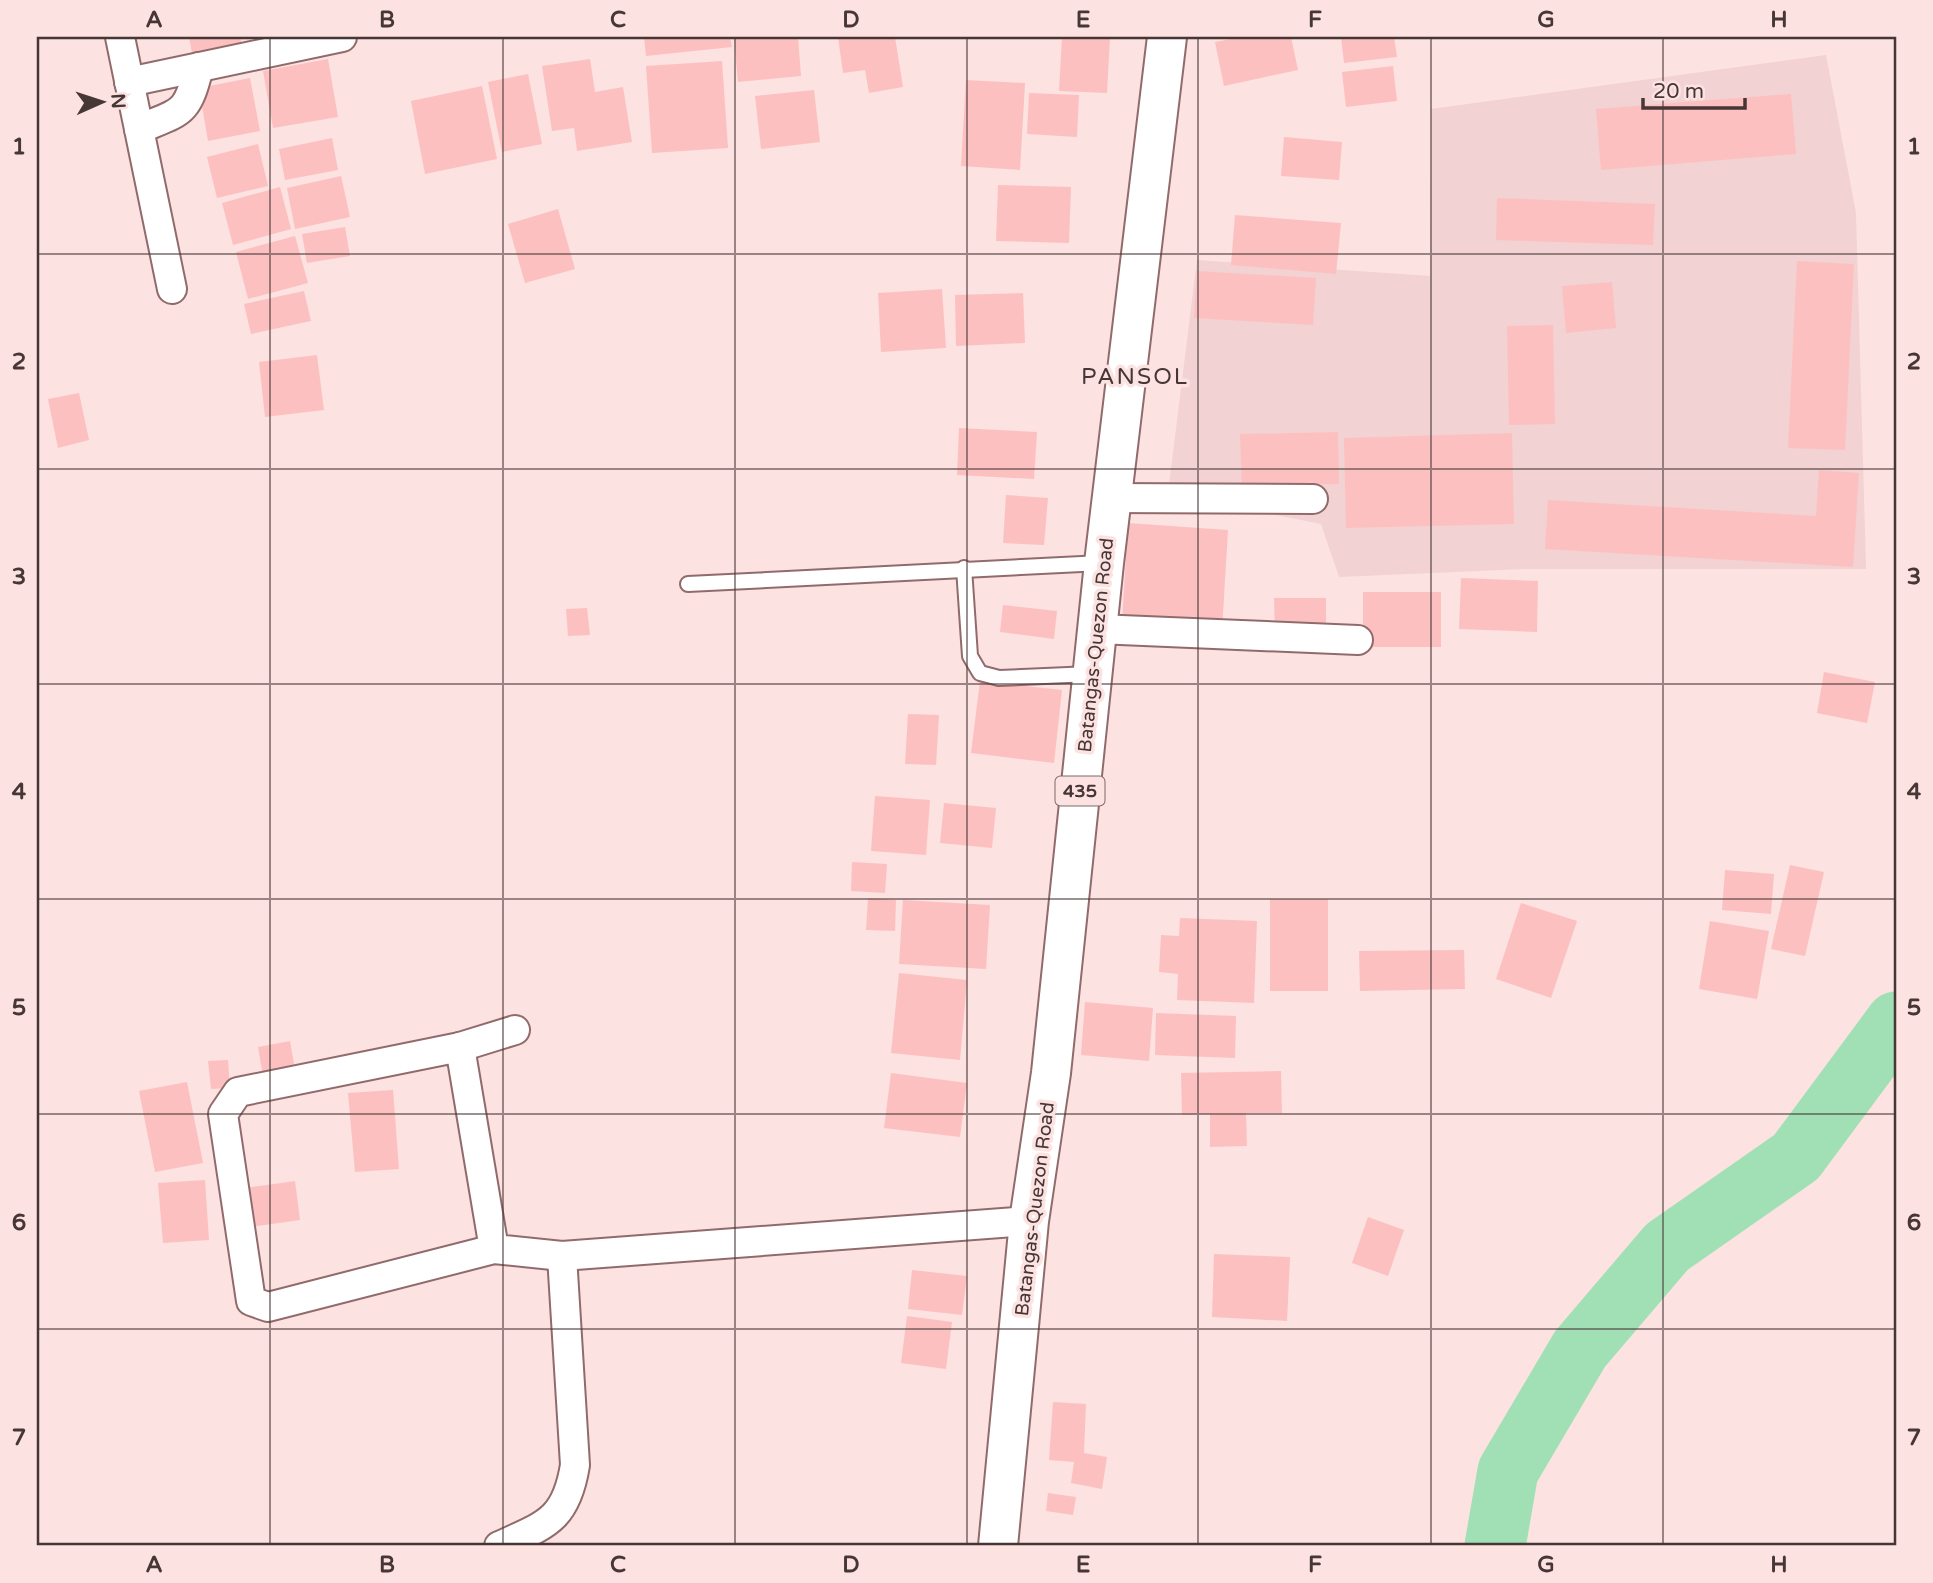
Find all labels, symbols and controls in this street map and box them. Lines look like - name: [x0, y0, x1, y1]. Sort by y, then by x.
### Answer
- text: A: [145, 6, 163, 34]
- text: B: [379, 6, 395, 34]
- text: C: [610, 6, 626, 34]
- text: D: [842, 6, 860, 34]
- text: E: [1076, 6, 1090, 34]
- text: F: [1308, 6, 1322, 34]
- text: G: [1537, 6, 1555, 34]
- text: H: [1770, 6, 1788, 34]
- north arrow: [66, 66, 136, 136]
- scale bar: [1643, 66, 1744, 110]
- text: 20 m: [1653, 79, 1704, 104]
- text: N: [107, 93, 129, 109]
- text: 1: [12, 133, 26, 161]
- text: 1: [1907, 133, 1921, 161]
- text: 2: [12, 348, 26, 376]
- text: 2: [1907, 348, 1921, 376]
- district label: PANSOL: [1081, 363, 1189, 391]
- street label: Batangas-Quezon Road: [1074, 537, 1118, 753]
- text: 3: [12, 563, 26, 591]
- text: 3: [1907, 563, 1921, 591]
- road number: 435: [1056, 776, 1104, 806]
- text: 4: [12, 778, 27, 806]
- text: 4: [1907, 778, 1922, 806]
- text: 5: [12, 994, 26, 1022]
- text: 5: [1907, 994, 1921, 1022]
- street label: Batangas-Quezon Road: [1011, 1101, 1059, 1317]
- text: 6: [12, 1209, 26, 1237]
- text: 6: [1907, 1209, 1921, 1237]
- text: 7: [12, 1424, 26, 1452]
- text: 7: [1907, 1424, 1921, 1452]
- text: A: [145, 1551, 163, 1579]
- text: B: [379, 1551, 395, 1579]
- text: C: [610, 1551, 626, 1579]
- text: D: [842, 1551, 860, 1579]
- text: E: [1076, 1551, 1090, 1579]
- text: F: [1308, 1551, 1322, 1579]
- text: G: [1537, 1551, 1555, 1579]
- text: H: [1770, 1551, 1788, 1579]

